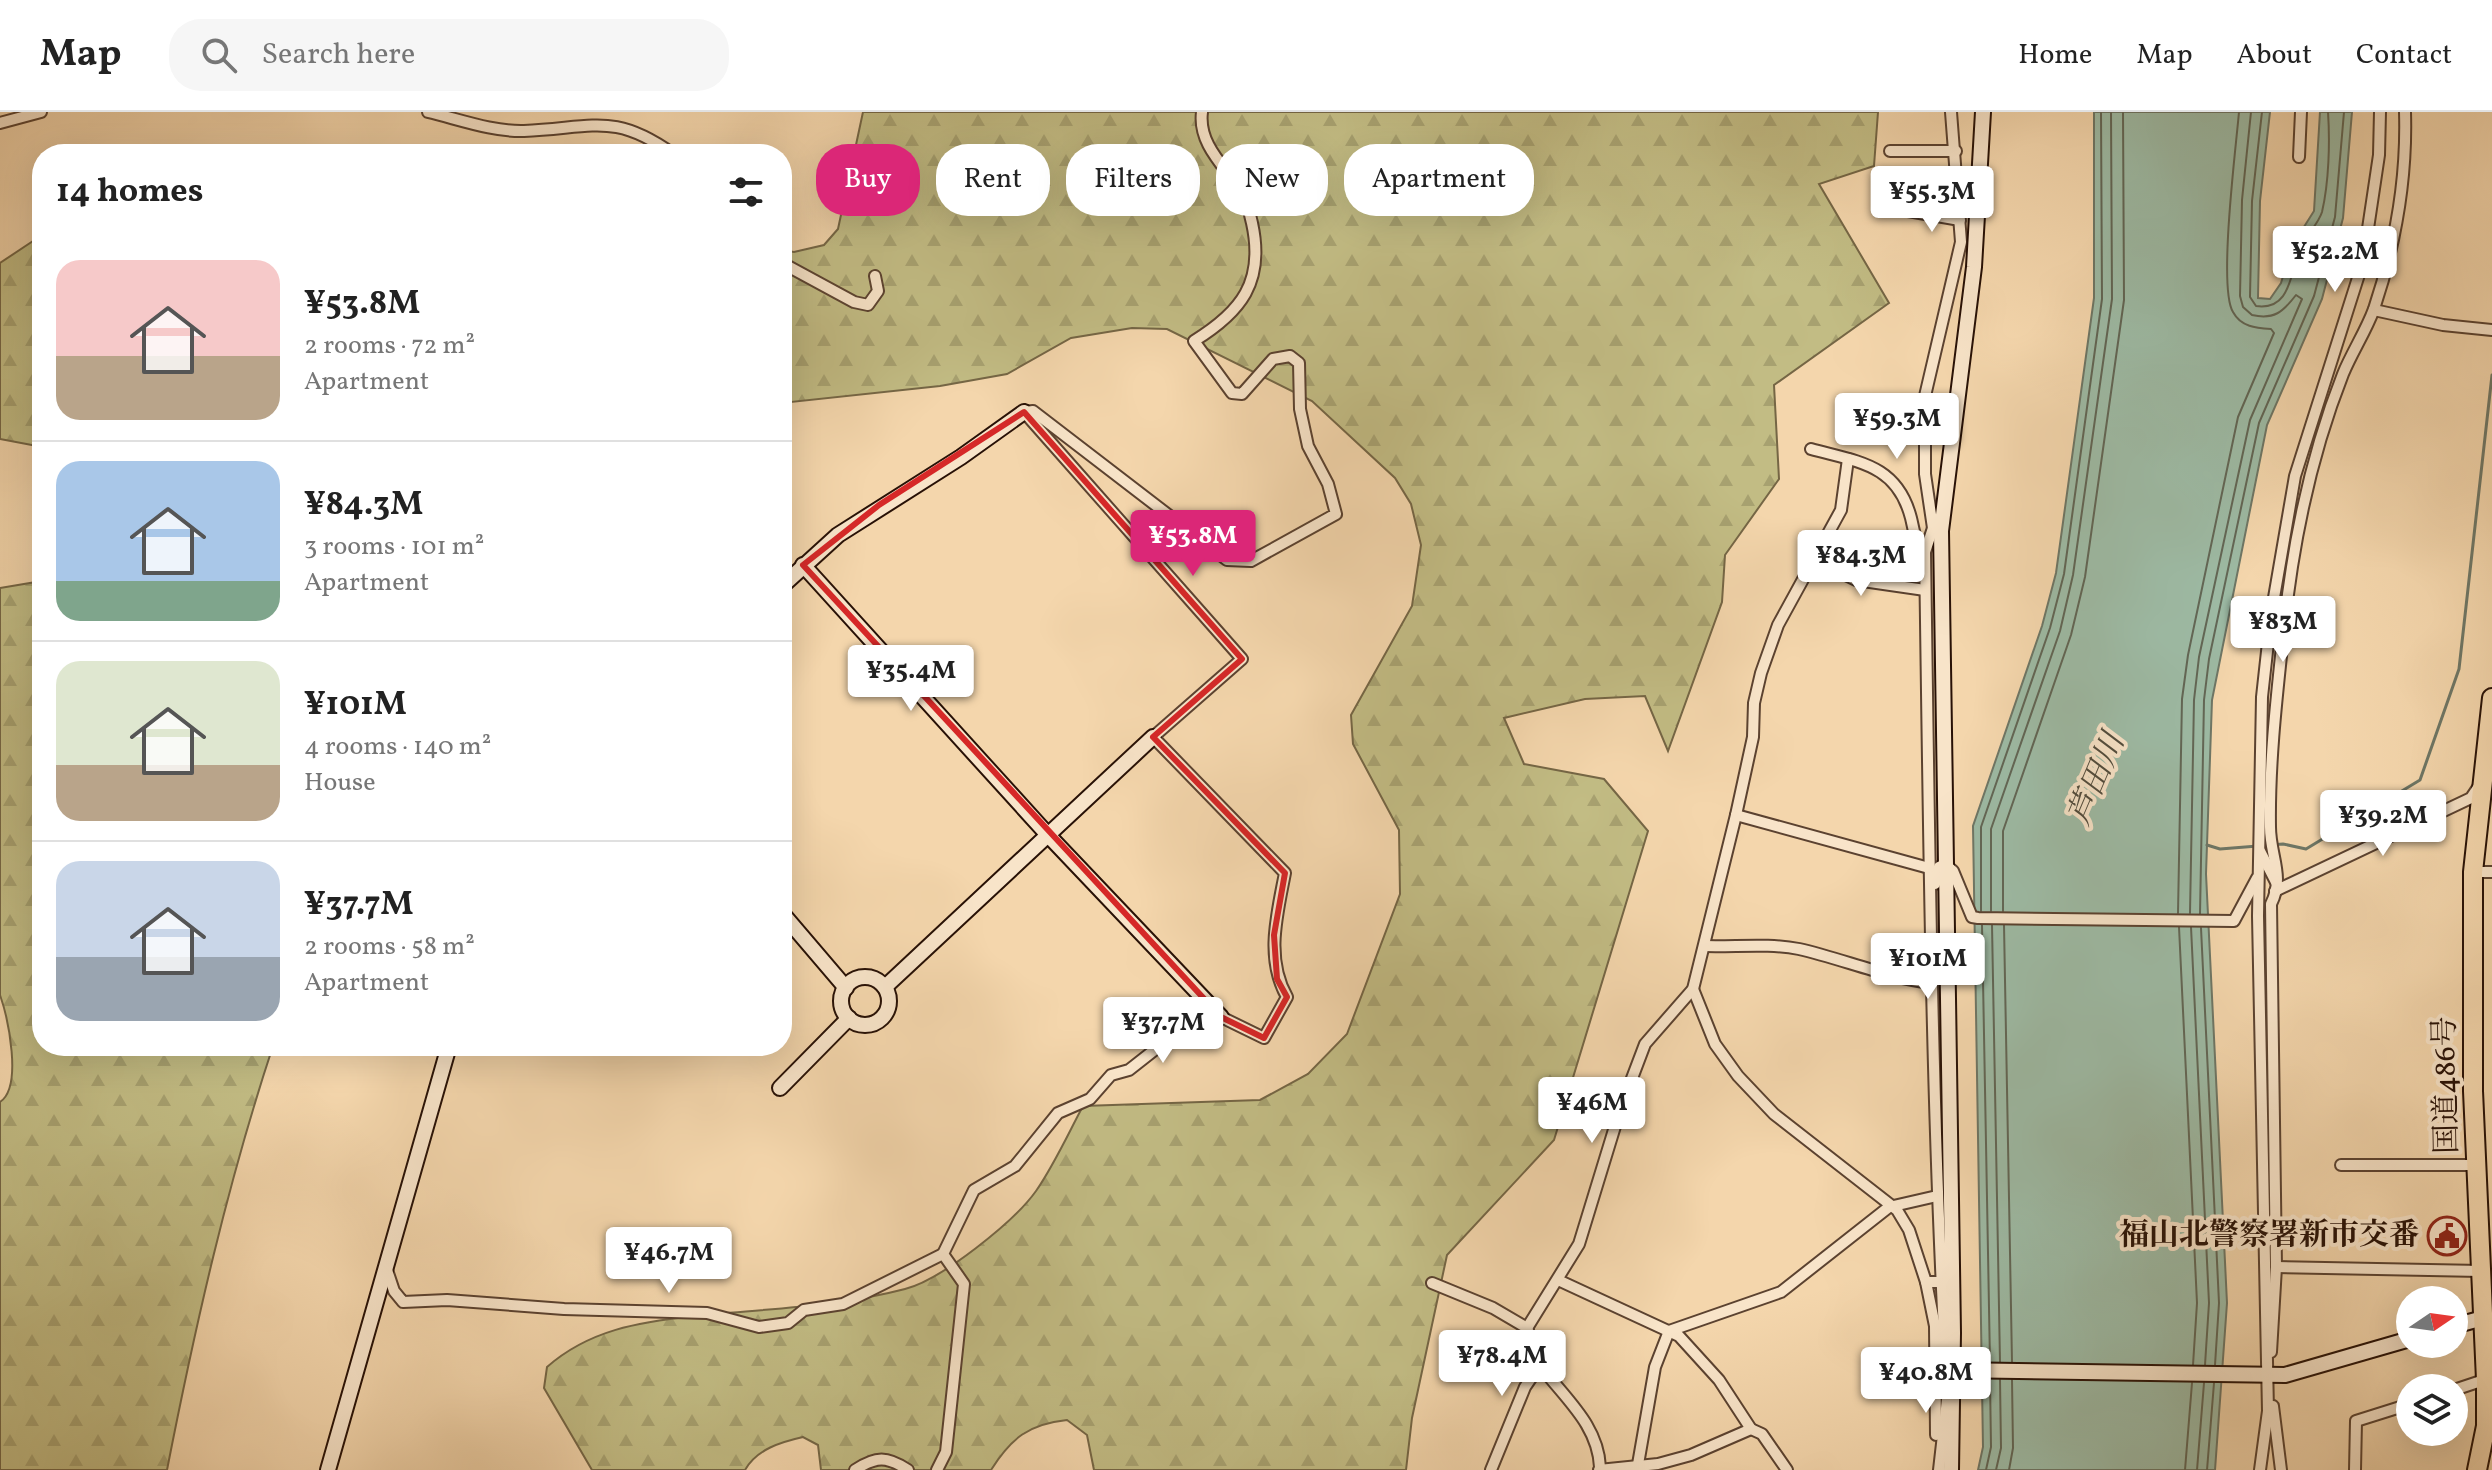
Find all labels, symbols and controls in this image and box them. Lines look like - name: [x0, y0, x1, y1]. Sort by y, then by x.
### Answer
- search box: [169, 19, 729, 91]
- text: Map: [40, 29, 121, 82]
- icon: search: [197, 33, 241, 77]
- text: Search here: [261, 34, 415, 76]
- text: Home: [2018, 36, 2092, 75]
- text: Map: [2136, 36, 2192, 75]
- text: About: [2236, 36, 2312, 75]
- text: Contact: [2356, 36, 2452, 75]
- chip: Buy: [816, 144, 920, 216]
- chip: Rent: [936, 144, 1050, 216]
- chip: Filters: [1066, 144, 1200, 216]
- chip: New: [1216, 144, 1328, 216]
- chip: Apartment: [1344, 144, 1534, 216]
- pin: ¥55.3M: [1867, 166, 1997, 234]
- text: 14 homes: [56, 169, 203, 216]
- icon: filters: [724, 170, 768, 214]
- text: ¥55.3M: [1889, 174, 1975, 210]
- pin: ¥52.2M: [2270, 226, 2400, 294]
- text: ¥52.2M: [2291, 234, 2379, 270]
- text: ¥53.8M: [304, 281, 420, 328]
- icon: home: [120, 292, 216, 388]
- text: 2 rooms · 72 m²: [304, 328, 475, 364]
- text: Apartment: [304, 364, 429, 400]
- pin: ¥59.3M: [1832, 393, 1962, 461]
- text: ¥59.3M: [1853, 401, 1941, 437]
- text: ¥84.3M: [304, 482, 423, 529]
- icon: home: [120, 493, 216, 589]
- pin: ¥53.8M: [1128, 510, 1258, 578]
- text: ¥53.8M: [1149, 518, 1237, 554]
- text: 3 rooms · 101 m²: [304, 529, 484, 565]
- pin: ¥84.3M: [1796, 530, 1926, 598]
- text: ¥84.3M: [1816, 538, 1906, 574]
- text: Apartment: [304, 565, 429, 601]
- pin: ¥83M: [2236, 596, 2330, 664]
- text: ¥83M: [2249, 604, 2317, 640]
- pin: ¥35.4M: [846, 645, 976, 713]
- text: ¥35.4M: [866, 653, 956, 689]
- text: ¥101M: [304, 682, 407, 729]
- icon: home: [120, 693, 216, 789]
- water label: 芦田川: [2059, 724, 2138, 833]
- text: 4 rooms · 140 m²: [304, 729, 491, 765]
- text: House: [304, 765, 376, 801]
- pin: ¥39.2M: [2318, 790, 2448, 858]
- text: ¥39.2M: [2338, 798, 2428, 834]
- text: ¥37.7M: [304, 882, 413, 929]
- icon: home: [120, 893, 216, 989]
- text: 2 rooms · 58 m²: [304, 929, 475, 965]
- pin: ¥101M: [1872, 933, 1984, 1001]
- text: ¥101M: [1889, 941, 1967, 977]
- text: Apartment: [304, 965, 429, 1001]
- pin: ¥37.7M: [1098, 997, 1228, 1065]
- text: ¥37.7M: [1121, 1005, 1205, 1041]
- street label: 国道486号: [2425, 1016, 2469, 1154]
- pin: ¥46M: [1545, 1077, 1639, 1145]
- text: ¥46M: [1556, 1085, 1628, 1121]
- place label: 福山北警察署新市交番: [2119, 1215, 2419, 1257]
- public building icon: 福山北警察署新市交番: [2426, 1215, 2468, 1257]
- pin: ¥46.7M: [604, 1227, 734, 1295]
- text: ¥46.7M: [624, 1235, 714, 1271]
- north arrow: [2396, 1286, 2468, 1358]
- map controls: [2396, 1286, 2468, 1446]
- pin: ¥78.4M: [1437, 1330, 1567, 1398]
- text: ¥78.4M: [1457, 1338, 1547, 1374]
- pin: ¥40.8M: [1861, 1347, 1991, 1415]
- text: ¥40.8M: [1879, 1355, 1973, 1391]
- button: layers: [2396, 1374, 2468, 1446]

